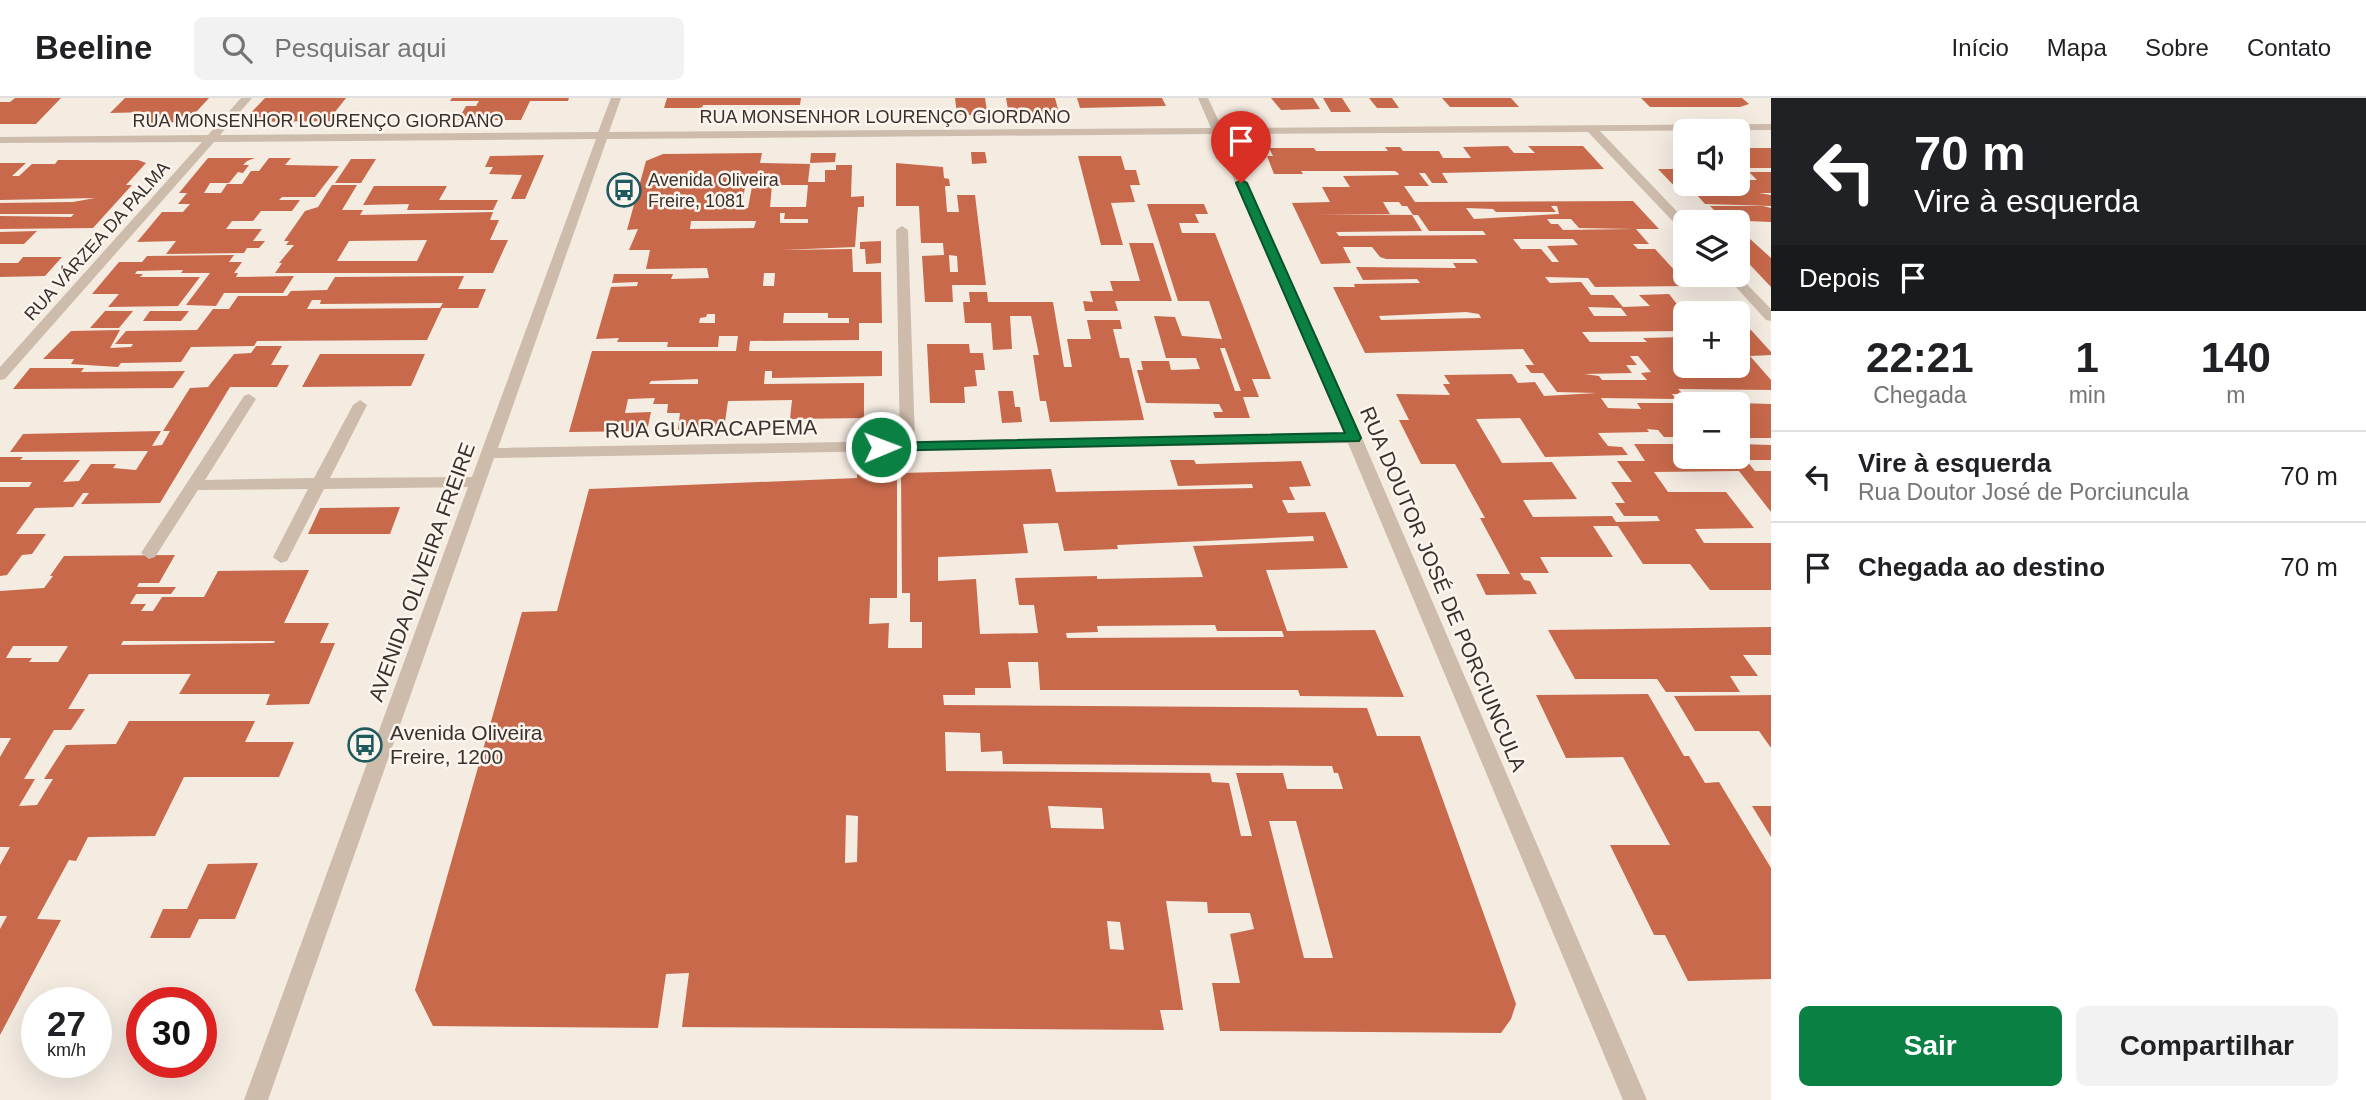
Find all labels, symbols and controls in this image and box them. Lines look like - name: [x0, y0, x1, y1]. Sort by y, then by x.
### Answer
- search box: [194, 17, 684, 80]
- text: Beeline: [35, 29, 152, 66]
- icon: search: [218, 29, 256, 67]
- text: Pesquisar aqui: [274, 33, 446, 63]
- text: Início: [1951, 34, 2009, 61]
- text: Mapa: [2047, 34, 2107, 61]
- text: Sobre: [2145, 34, 2209, 61]
- text: Contato: [2247, 34, 2331, 61]
- street label: RUA MONSENHOR LOURENÇO GIORDANO: [699, 107, 1071, 127]
- street label: RUA MONSENHOR LOURENÇO GIORDANO: [132, 111, 504, 131]
- pin: [1211, 111, 1271, 183]
- map controls: [1673, 119, 1750, 469]
- button: sound: [1673, 119, 1750, 196]
- icon: arrive: [1222, 122, 1260, 160]
- icon: left: [1799, 126, 1890, 217]
- text: 70 m: [1914, 126, 2026, 180]
- street label: RUA VÁRZEA DA PALMA: [20, 157, 174, 325]
- place label: Avenida Oliveira Freire, 1081: [648, 170, 780, 211]
- bus stop icon: Avenida Oliveira Freire, 1081: [605, 171, 643, 209]
- text: Vire à esquerda: [1914, 183, 2139, 219]
- button: layers: [1673, 210, 1750, 287]
- icon: arrive: [1894, 259, 1932, 297]
- text: Depois: [1799, 263, 1880, 293]
- button: +: [1673, 301, 1750, 378]
- text: 22:21: [1866, 334, 1974, 381]
- text: 1: [2075, 334, 2099, 381]
- text: 140: [2201, 334, 2271, 381]
- text: Chegada: [1873, 382, 1967, 408]
- text: min: [2069, 382, 2106, 408]
- text: m: [2226, 382, 2245, 408]
- button: −: [1673, 392, 1750, 469]
- street label: RUA DOUTOR JOSÉ DE PORCIUNCULA: [1356, 403, 1531, 775]
- position arrow: [844, 410, 918, 484]
- street label: RUA GUARACAPEMA: [605, 415, 817, 442]
- street label: AVENIDA OLIVEIRA FREIRE: [364, 439, 479, 704]
- text: Vire à esquerda: [1858, 448, 2051, 478]
- icon: left: [1799, 458, 1837, 496]
- text: 70 m: [2280, 461, 2338, 491]
- text: Rua Doutor José de Porciuncula: [1858, 479, 2189, 505]
- icon: arrive: [1799, 549, 1837, 587]
- text: Chegada ao destino: [1858, 552, 2105, 582]
- text: 70 m: [2280, 552, 2338, 582]
- place label: Avenida Oliveira Freire, 1200: [390, 721, 543, 768]
- bus stop icon: Avenida Oliveira Freire, 1200: [346, 726, 384, 764]
- speed limit sign: 30: [126, 987, 217, 1078]
- text: 27: [47, 1004, 86, 1043]
- button: Sair: [1799, 1006, 2062, 1086]
- button: Compartilhar: [2076, 1006, 2338, 1086]
- text: km/h: [47, 1040, 86, 1060]

